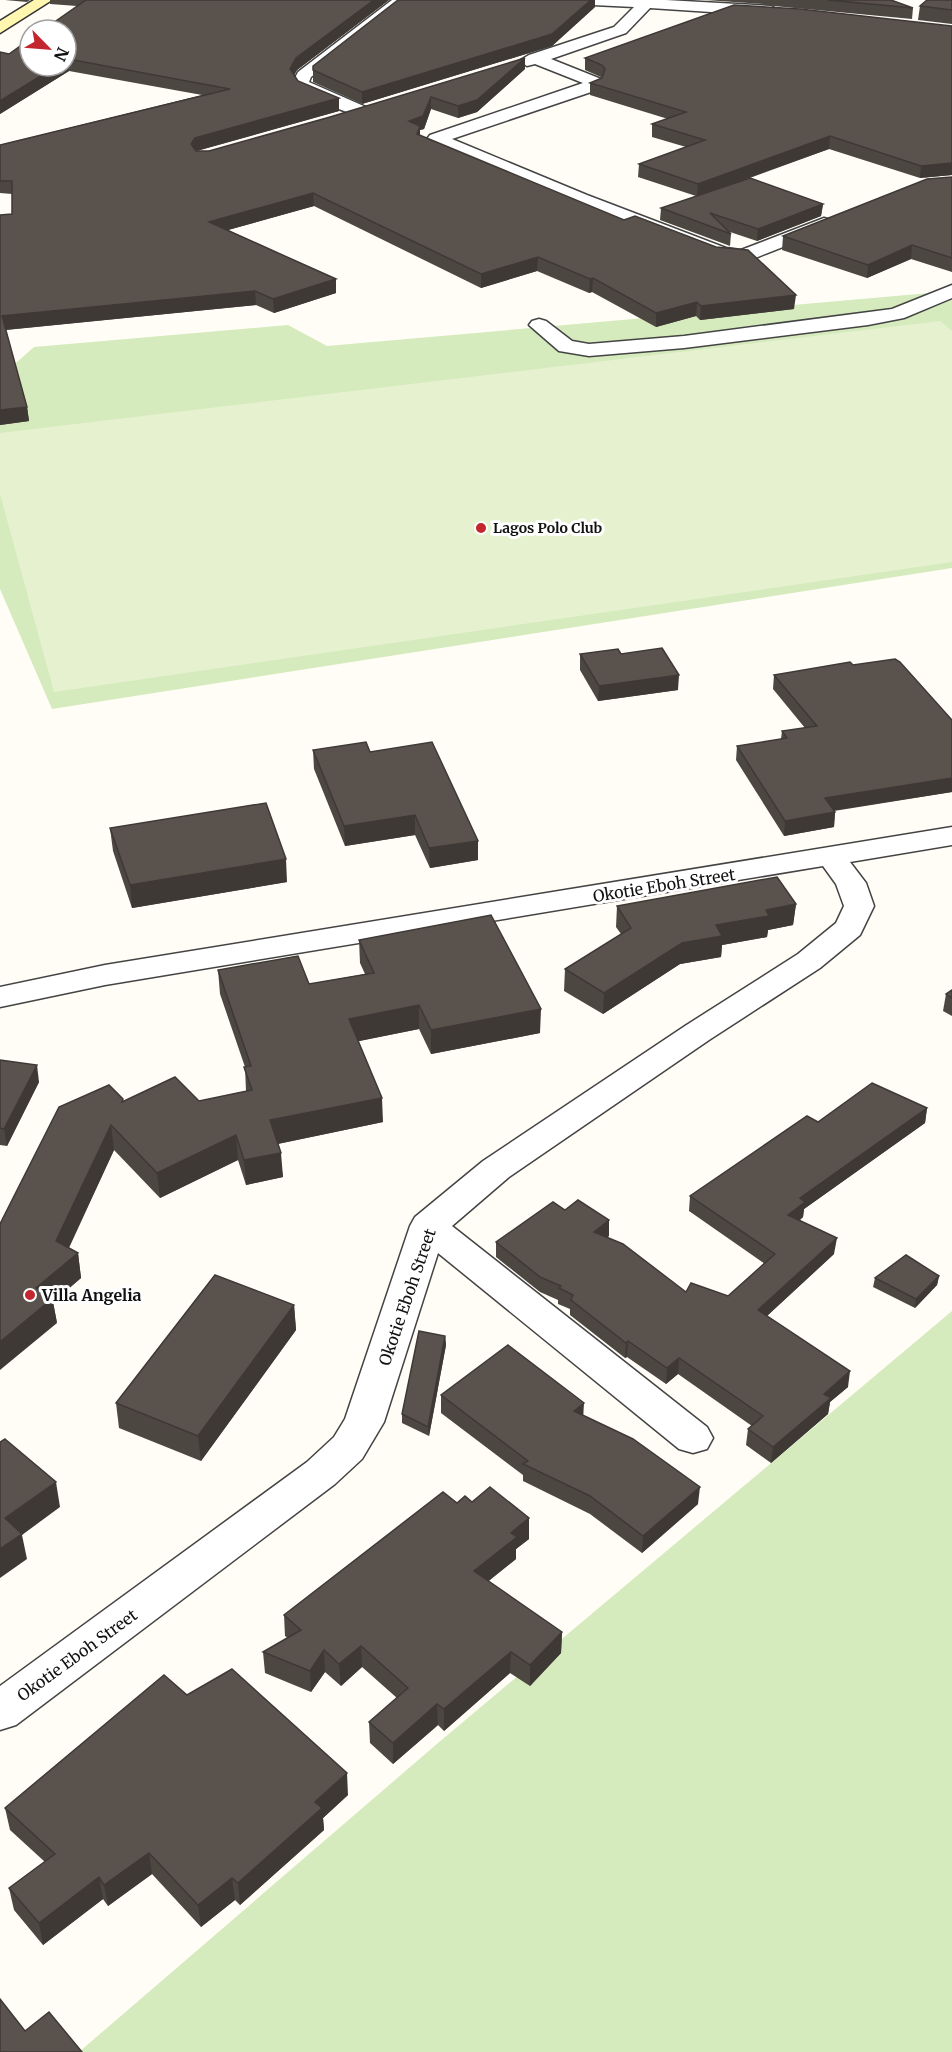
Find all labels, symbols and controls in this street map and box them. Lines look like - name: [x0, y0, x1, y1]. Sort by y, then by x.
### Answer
- north arrow: [18, 18, 78, 78]
- text: N: [50, 44, 73, 65]
- place label: Lagos Polo Club: [493, 519, 603, 537]
- marker: Lagos Polo Club: [474, 521, 488, 535]
- street label: Okotie Eboh Street: [591, 864, 737, 906]
- street label: Okotie Eboh Street: [374, 1225, 440, 1368]
- place label: Villa Angelia: [41, 1285, 142, 1305]
- marker: Villa Angelia: [23, 1288, 37, 1302]
- street label: Okotie Eboh Street: [13, 1604, 142, 1705]

